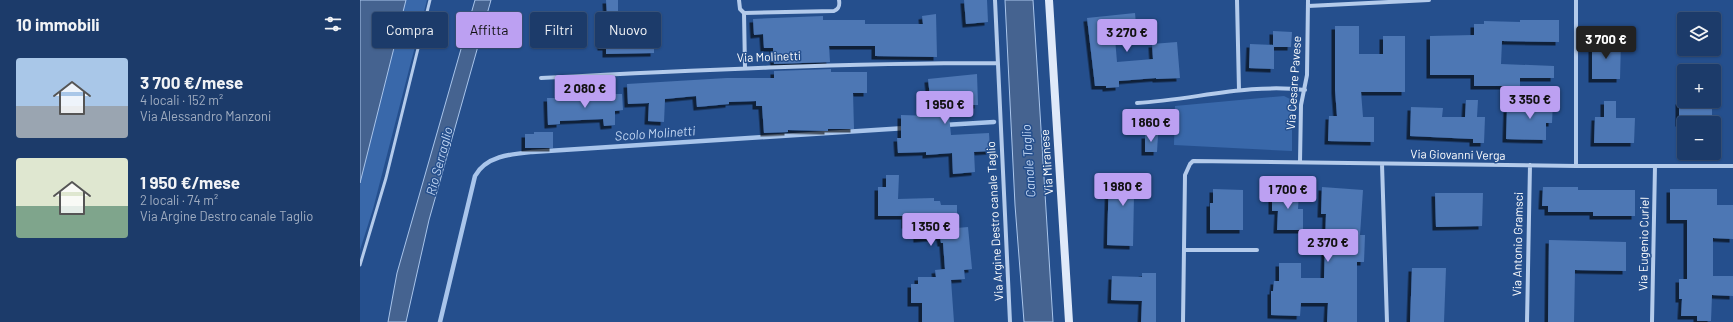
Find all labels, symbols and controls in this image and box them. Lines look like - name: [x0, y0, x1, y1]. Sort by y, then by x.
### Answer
- chip: Compra: [372, 12, 448, 48]
- chip: Affitta: [456, 12, 522, 48]
- chip: Filtri: [530, 12, 587, 48]
- chip: Nuovo: [595, 12, 661, 48]
- map controls: [1677, 12, 1721, 160]
- button: layers: [1677, 12, 1721, 56]
- icon: filters: [322, 13, 344, 35]
- text: 10 immobili: [16, 14, 100, 34]
- pin: 3 270 €: [1090, 19, 1164, 53]
- text: 3 270 €: [1106, 24, 1148, 40]
- pin: 3 700 €: [1569, 26, 1643, 60]
- text: 3 700 €: [1585, 31, 1627, 47]
- street label: Via Cesare Pavese: [1283, 35, 1303, 130]
- street label: Via Molinetti: [737, 48, 801, 64]
- button: +: [1677, 64, 1721, 108]
- text: 3 700 €/mese: [140, 72, 243, 92]
- icon: home: [48, 74, 96, 122]
- pin: 2 080 €: [548, 75, 622, 109]
- text: 2 080 €: [564, 80, 606, 96]
- pin: 3 350 €: [1493, 86, 1567, 120]
- pin: 1 950 €: [908, 91, 982, 125]
- text: 3 350 €: [1509, 91, 1551, 107]
- text: 4 locali · 152 m²: [140, 92, 223, 108]
- text: 1 950 €: [925, 96, 965, 112]
- text: Via Alessandro Manzoni: [140, 108, 271, 124]
- pin: 1 860 €: [1114, 109, 1188, 143]
- text: 1 860 €: [1131, 114, 1171, 130]
- button: −: [1677, 116, 1721, 160]
- water label: Scolo Molinetti: [614, 122, 697, 144]
- water label: Canale Taglio: [1017, 124, 1039, 198]
- water label: Rio Serraglio: [422, 125, 456, 197]
- street label: Via Miranese: [1037, 129, 1055, 195]
- street label: Via Argine Destro canale Taglio: [983, 141, 1005, 301]
- street label: Via Giovanni Verga: [1410, 146, 1506, 162]
- text: 1 950 €/mese: [140, 172, 240, 192]
- pin: 1 980 €: [1086, 173, 1160, 207]
- icon: home: [48, 174, 96, 222]
- pin: 1 700 €: [1251, 176, 1325, 210]
- text: 1 980 €: [1103, 178, 1143, 194]
- text: 1 700 €: [1268, 181, 1308, 197]
- text: 2 locali · 74 m²: [140, 192, 218, 208]
- street label: Via Antonio Gramsci: [1509, 192, 1525, 296]
- street label: Via Eugenio Curiel: [1635, 197, 1651, 291]
- text: Via Argine Destro canale Taglio: [140, 208, 313, 224]
- pin: 1 350 €: [894, 213, 968, 247]
- text: 1 350 €: [911, 218, 951, 234]
- pin: 2 370 €: [1291, 229, 1365, 263]
- text: 2 370 €: [1307, 234, 1349, 250]

